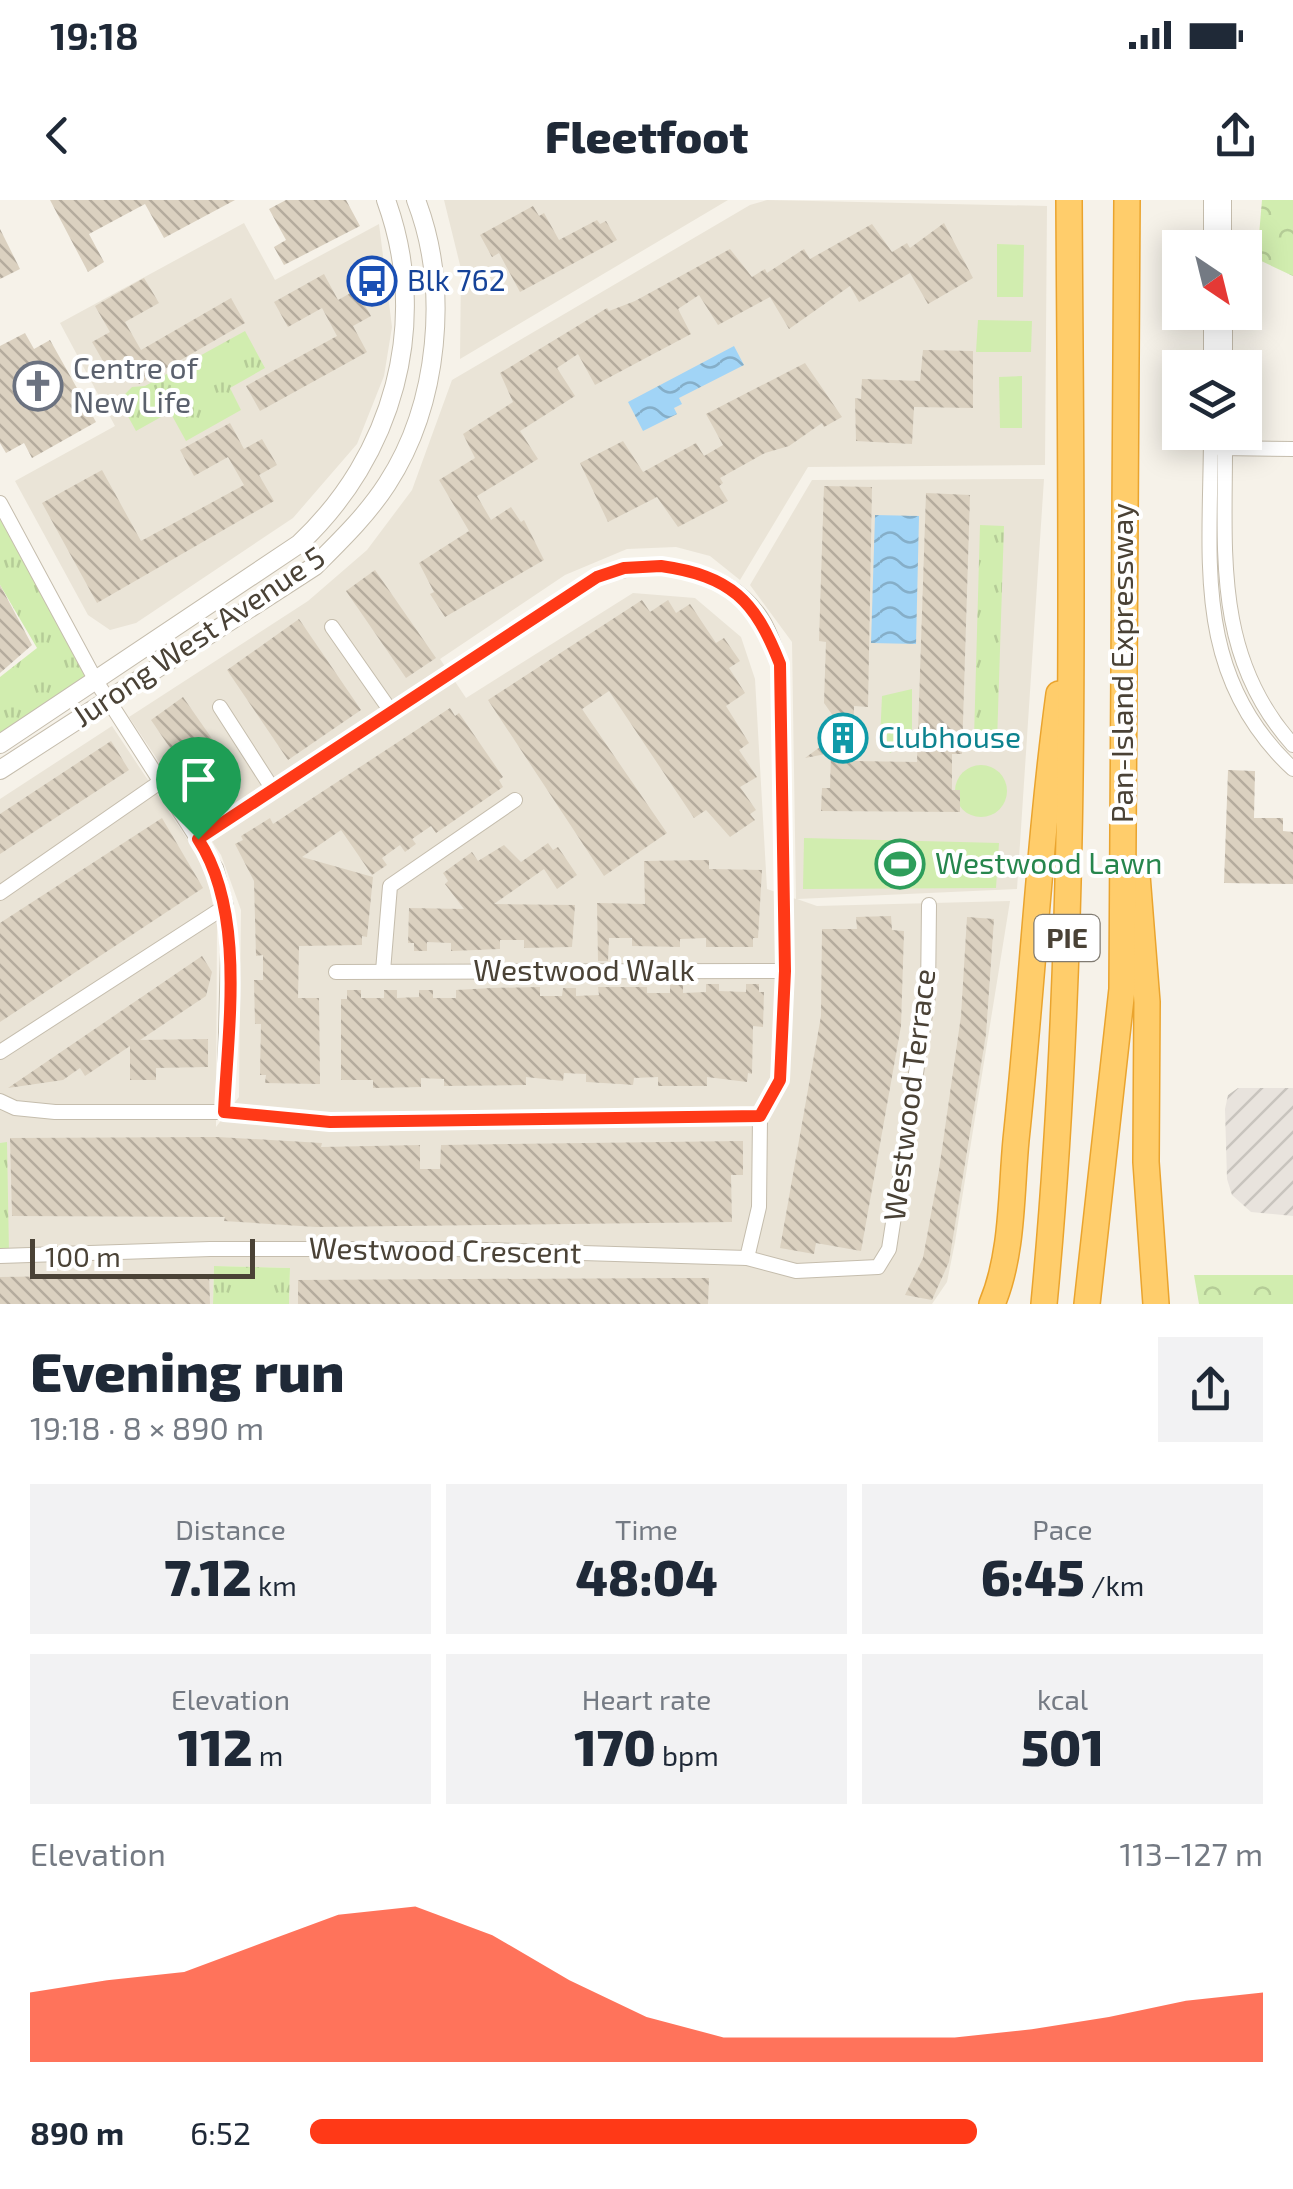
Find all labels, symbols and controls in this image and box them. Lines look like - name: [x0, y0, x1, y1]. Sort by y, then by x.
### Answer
- text: 19:18: [50, 12, 139, 58]
- icon: back: [30, 108, 85, 163]
- text: Fleetfoot: [545, 108, 748, 162]
- icon: share: [1208, 108, 1263, 163]
- north arrow: [1162, 230, 1262, 330]
- map controls: [1162, 230, 1262, 450]
- bus stop icon: Blk 762: [346, 255, 398, 307]
- place label: Blk 762: [407, 261, 506, 297]
- place label: Centre of New Life: [73, 349, 199, 419]
- button: layers: [1162, 350, 1262, 450]
- church icon: Centre of New Life: [12, 360, 64, 412]
- street label: Pan-Island Expressway: [1103, 503, 1139, 823]
- street label: Jurong West Avenue 5: [65, 538, 331, 733]
- building icon: Clubhouse: [817, 712, 869, 764]
- place label: Clubhouse: [878, 718, 1021, 754]
- pin: [156, 737, 241, 840]
- icon: arrive: [171, 752, 226, 807]
- sports icon: Westwood Lawn: [874, 838, 926, 890]
- place label: Westwood Lawn: [935, 844, 1162, 880]
- road number: PIE: [1034, 915, 1100, 961]
- street label: Westwood Walk: [473, 951, 695, 987]
- street label: Westwood Terrace: [875, 967, 941, 1223]
- street label: Westwood Crescent: [308, 1229, 582, 1269]
- scale bar: [30, 1234, 255, 1278]
- text: 100 m: [45, 1239, 121, 1273]
- text: Evening run: [30, 1337, 345, 1403]
- button: share: [1158, 1337, 1263, 1442]
- text: 19:18 · 8 × 890 m: [30, 1408, 264, 1446]
- text: Distance: [175, 1512, 286, 1546]
- text: Time: [615, 1512, 678, 1546]
- text: Pace: [1032, 1512, 1093, 1546]
- text: 7.12: [164, 1546, 252, 1606]
- text: 48:04: [575, 1546, 718, 1606]
- text: 6:45: [981, 1546, 1085, 1606]
- text: km: [252, 1568, 297, 1602]
- text: /km: [1085, 1568, 1144, 1602]
- text: Elevation: [171, 1682, 290, 1716]
- text: Heart rate: [582, 1682, 711, 1716]
- text: kcal: [1037, 1682, 1088, 1716]
- text: 112: [178, 1716, 252, 1776]
- text: 170: [574, 1716, 656, 1776]
- text: 501: [1021, 1716, 1104, 1776]
- text: m: [252, 1738, 283, 1772]
- text: bpm: [656, 1738, 719, 1772]
- text: Elevation: [30, 1834, 166, 1872]
- text: 113–127 m: [1120, 1834, 1263, 1872]
- text: 890 m: [30, 2113, 124, 2151]
- text: 6:52: [190, 2113, 251, 2151]

